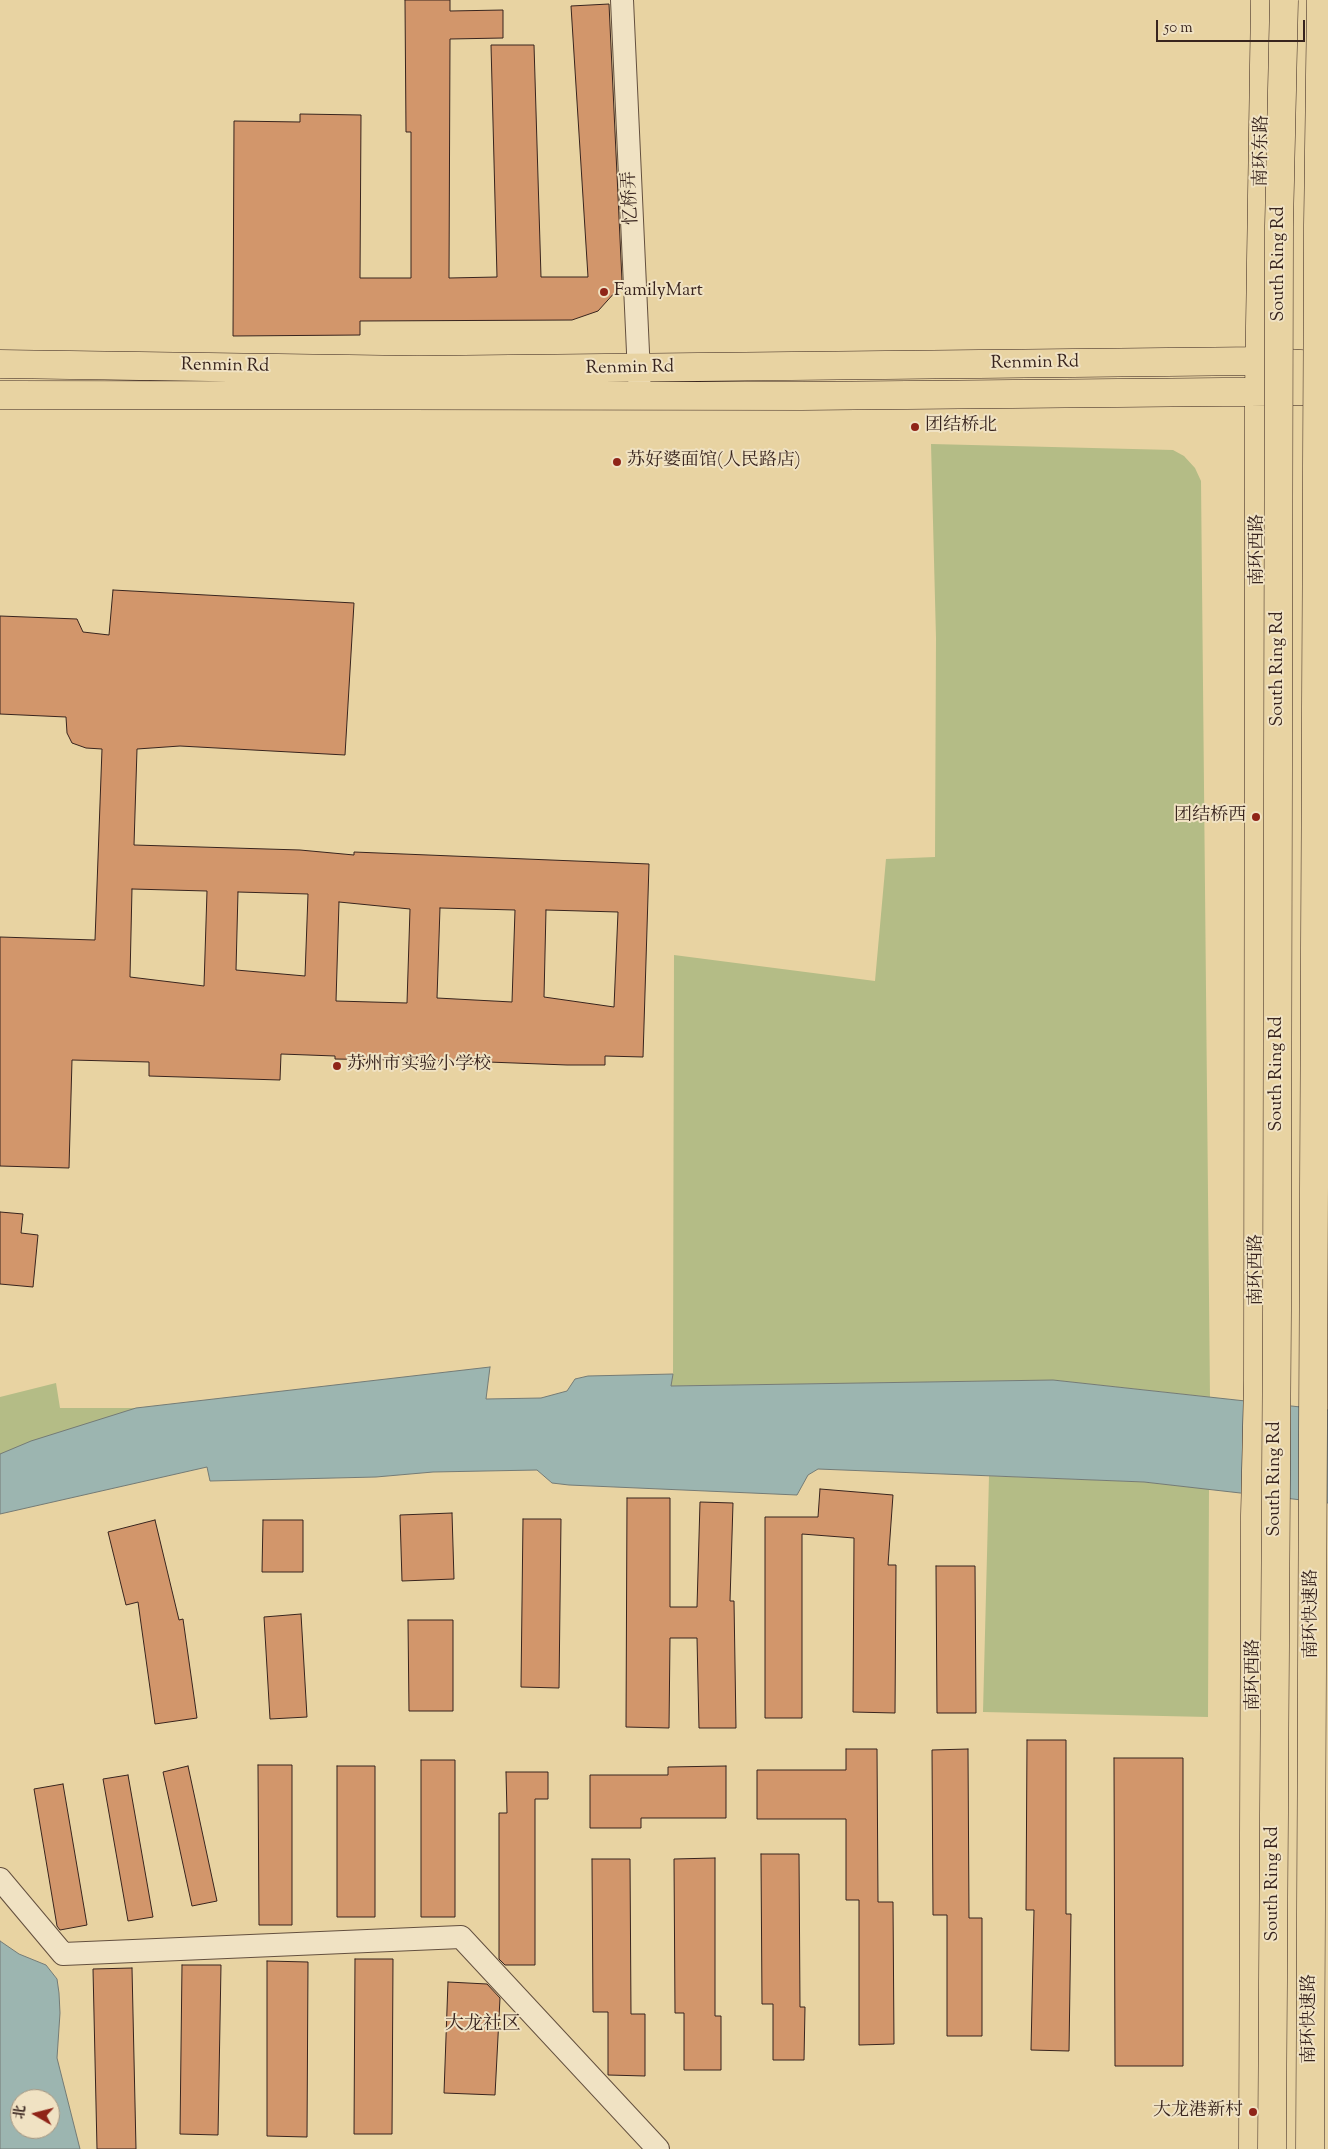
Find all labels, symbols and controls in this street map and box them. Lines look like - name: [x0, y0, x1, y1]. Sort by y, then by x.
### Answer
- scale bar: [1158, 10, 1307, 42]
- text: 50 m: [1164, 18, 1193, 39]
- street label: 南环东路: [1252, 115, 1274, 187]
- street label: 忆桥弄: [620, 170, 644, 226]
- street label: South Ring Rd: [1269, 206, 1291, 322]
- place label: FamilyMart: [614, 281, 703, 303]
- marker: FamilyMart: [598, 286, 610, 298]
- street label: Renmin Rd: [991, 352, 1079, 376]
- street label: Renmin Rd: [181, 355, 269, 379]
- street label: Renmin Rd: [586, 357, 674, 381]
- place label: 团结桥北: [925, 416, 997, 438]
- marker: 团结桥北: [909, 421, 921, 433]
- place label: 苏好婆面馆(人民路店): [627, 451, 801, 473]
- marker: 苏好婆面馆(人民路店): [611, 456, 623, 468]
- street label: 南环西路: [1248, 514, 1270, 586]
- street label: South Ring Rd: [1268, 611, 1290, 727]
- place label: 团结桥西: [1174, 806, 1246, 828]
- marker: 团结桥西: [1250, 811, 1262, 823]
- street label: South Ring Rd: [1267, 1016, 1289, 1132]
- place label: 苏州市实验小学校: [347, 1055, 491, 1077]
- marker: 苏州市实验小学校: [331, 1060, 343, 1072]
- street label: 南环西路: [1247, 1234, 1269, 1306]
- street label: South Ring Rd: [1265, 1421, 1287, 1537]
- street label: 南环快速路: [1302, 1569, 1324, 1659]
- street label: 南环西路: [1244, 1639, 1266, 1711]
- street label: South Ring Rd: [1263, 1826, 1285, 1942]
- street label: 南环快速路: [1300, 1974, 1322, 2064]
- district label: 大龙社区: [445, 2015, 521, 2037]
- north arrow: [10, 2089, 60, 2139]
- place label: 大龙港新村: [1153, 2101, 1243, 2123]
- text: 北: [10, 2104, 32, 2120]
- marker: 大龙港新村: [1247, 2106, 1259, 2118]

